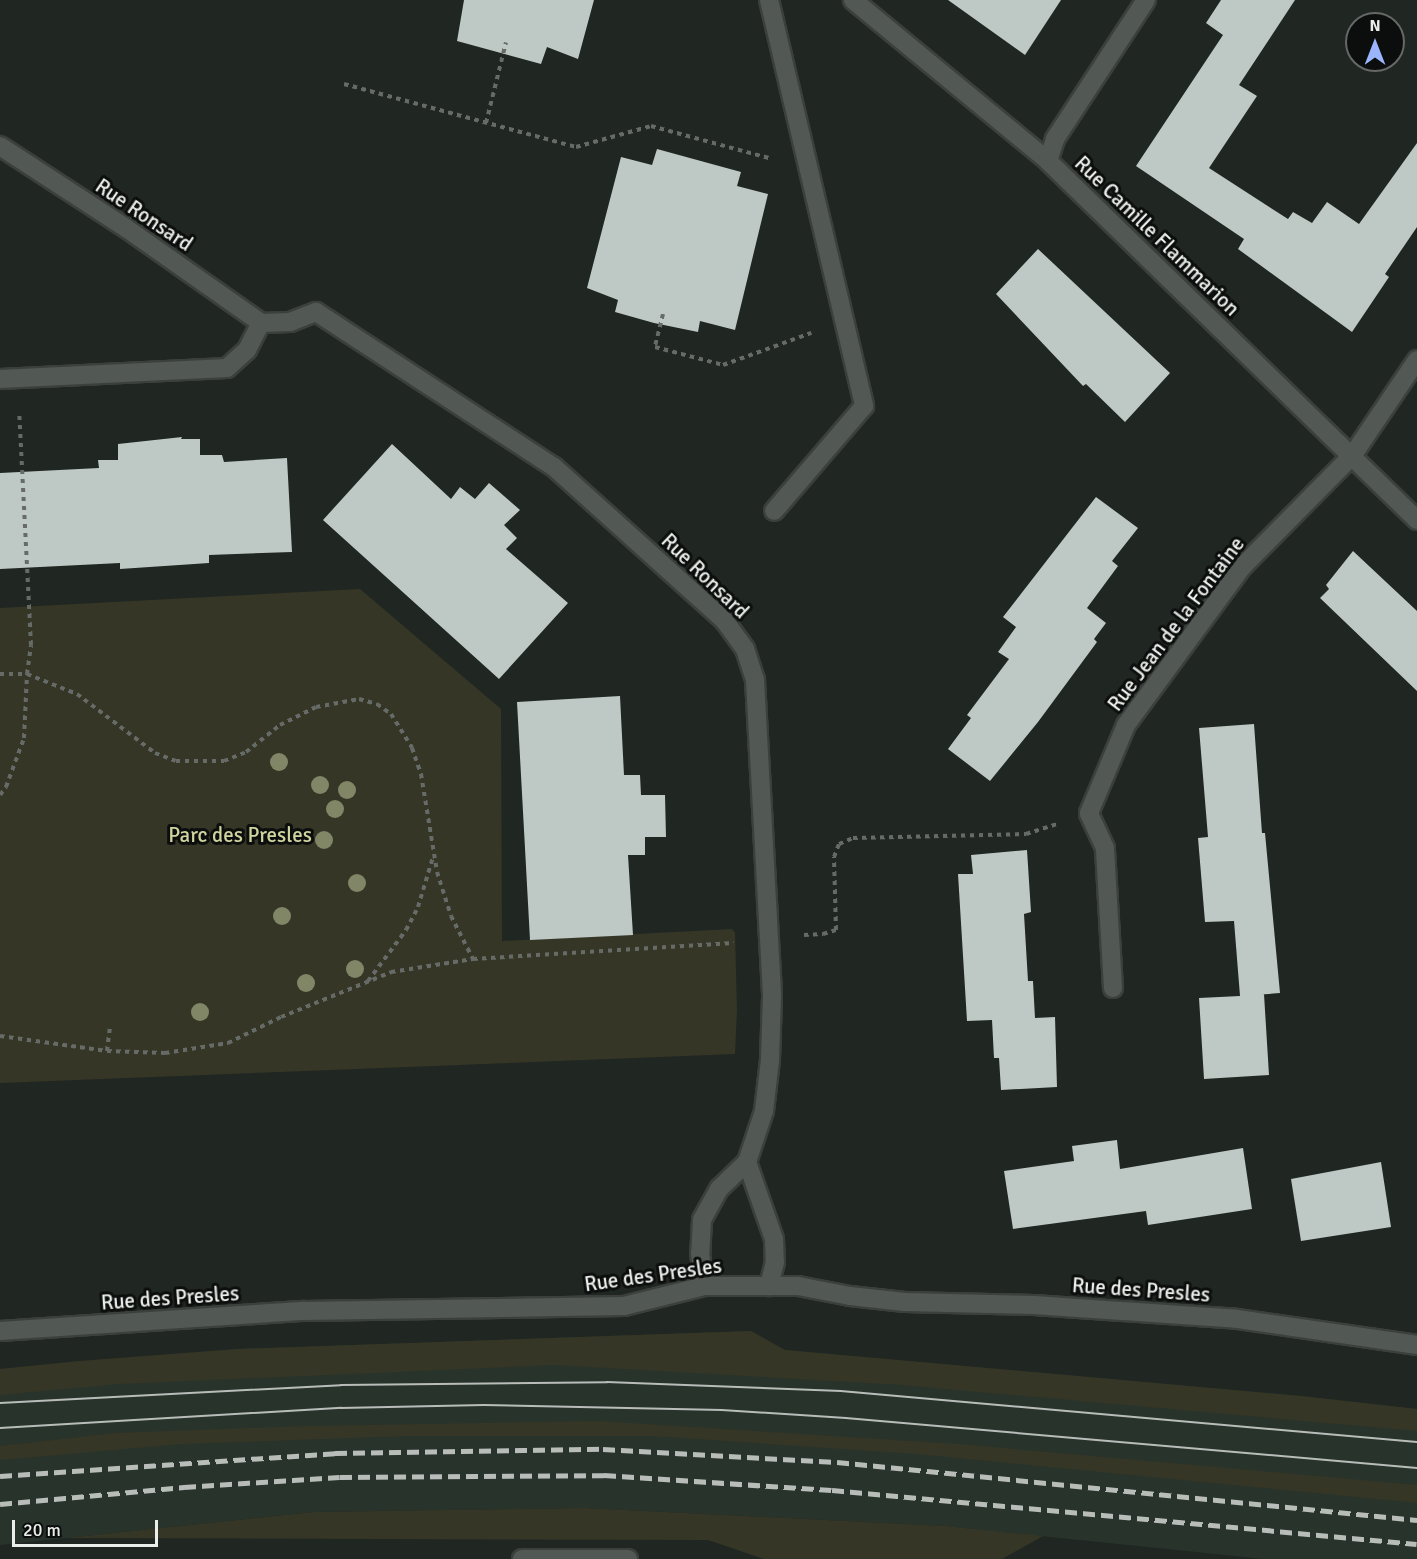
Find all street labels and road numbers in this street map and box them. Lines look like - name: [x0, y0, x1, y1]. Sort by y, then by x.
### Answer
- street label: Rue Camille Flammarion: [1069, 151, 1245, 321]
- street label: Rue Ronsard: [91, 173, 197, 257]
- street label: Rue Ronsard: [656, 528, 754, 624]
- street label: Rue Jean de la Fontaine: [1102, 532, 1250, 716]
- street label: Rue des Presles: [583, 1253, 723, 1297]
- street label: Rue des Presles: [1071, 1273, 1211, 1307]
- street label: Rue des Presles: [100, 1281, 240, 1315]

